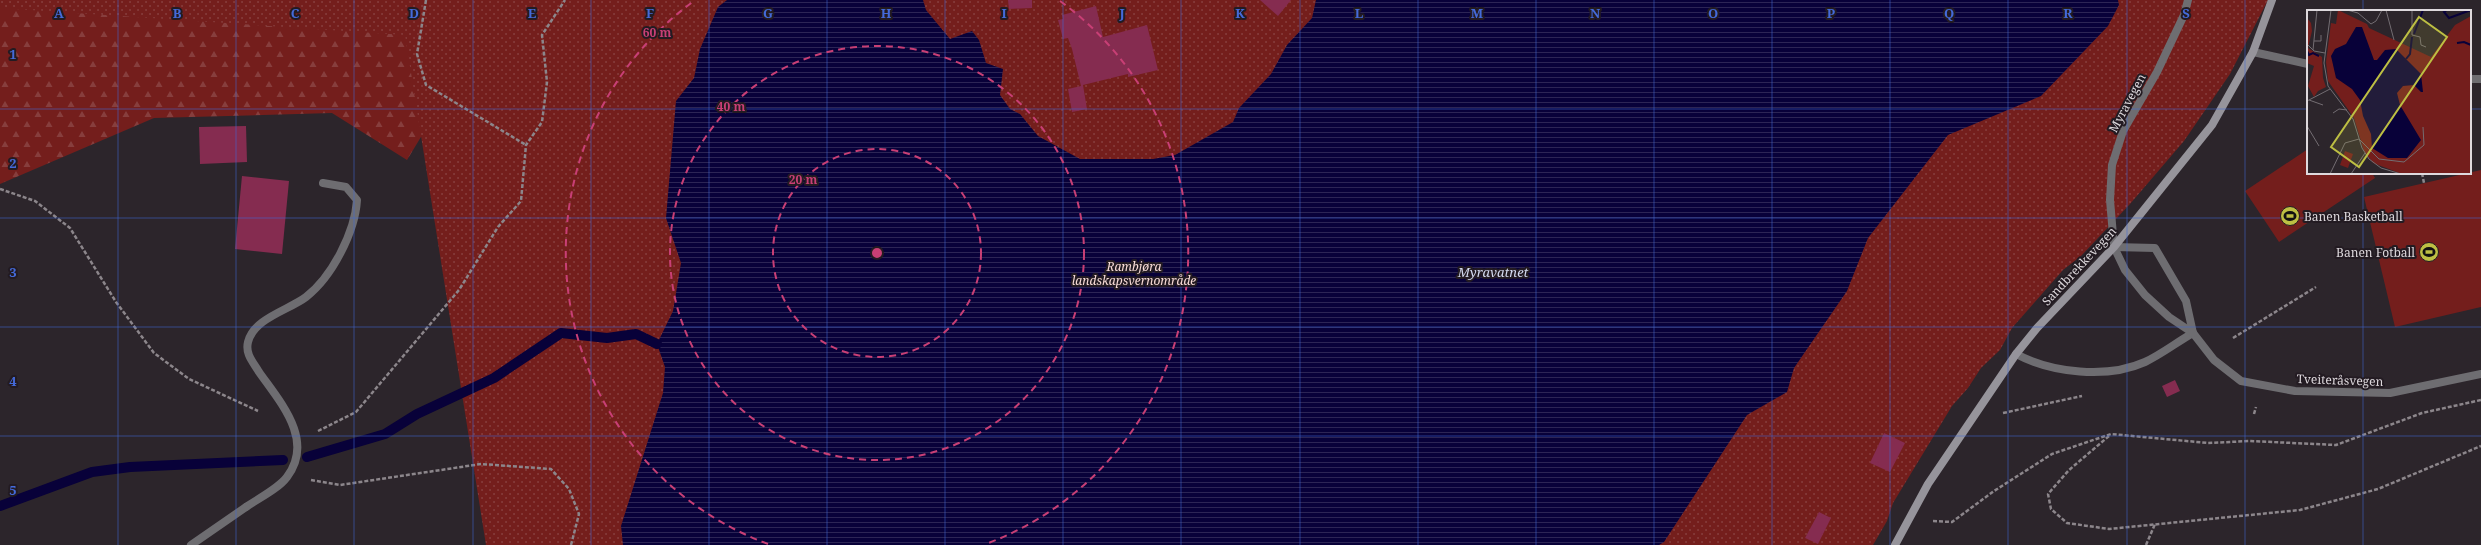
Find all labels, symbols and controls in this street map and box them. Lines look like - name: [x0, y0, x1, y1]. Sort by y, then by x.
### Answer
- text: A: [54, 4, 64, 22]
- text: B: [173, 4, 182, 22]
- text: C: [291, 4, 300, 22]
- text: D: [409, 4, 419, 22]
- text: E: [528, 4, 537, 22]
- text: F: [646, 4, 654, 22]
- text: G: [763, 4, 773, 22]
- text: H: [881, 4, 892, 22]
- text: I: [1001, 4, 1007, 22]
- text: J: [1118, 4, 1125, 22]
- text: K: [1235, 4, 1245, 22]
- text: L: [1355, 4, 1364, 22]
- text: M: [1471, 4, 1484, 22]
- text: N: [1590, 4, 1601, 22]
- text: O: [1708, 4, 1718, 22]
- text: P: [1827, 4, 1836, 22]
- text: Q: [1944, 4, 1954, 22]
- text: R: [2063, 4, 2073, 22]
- text: S: [2182, 4, 2190, 22]
- inset map: [2307, 10, 2471, 174]
- text: 60 m: [643, 24, 671, 41]
- text: 1: [9, 45, 17, 63]
- street label: Myravegen: [2104, 70, 2150, 135]
- text: 40 m: [717, 98, 745, 115]
- text: 2: [9, 154, 17, 172]
- text: 20 m: [789, 171, 817, 188]
- sports icon: Banen Basketball: [2279, 205, 2301, 227]
- place label: Banen Basketball: [2304, 208, 2403, 225]
- street label: Sandbrekkevegen: [2038, 223, 2120, 309]
- sports icon: Banen Fotball: [2418, 241, 2440, 263]
- place label: Banen Fotball: [2336, 244, 2415, 261]
- centre of rings: [870, 246, 884, 260]
- park label: Rambjøra landskapsvernområde: [1072, 258, 1196, 289]
- text: 3: [9, 263, 17, 281]
- water label: Myravatnet: [1457, 263, 1529, 281]
- street label: Tveiteråsvegen: [2296, 370, 2384, 390]
- text: 4: [9, 372, 17, 390]
- text: 5: [9, 481, 17, 499]

